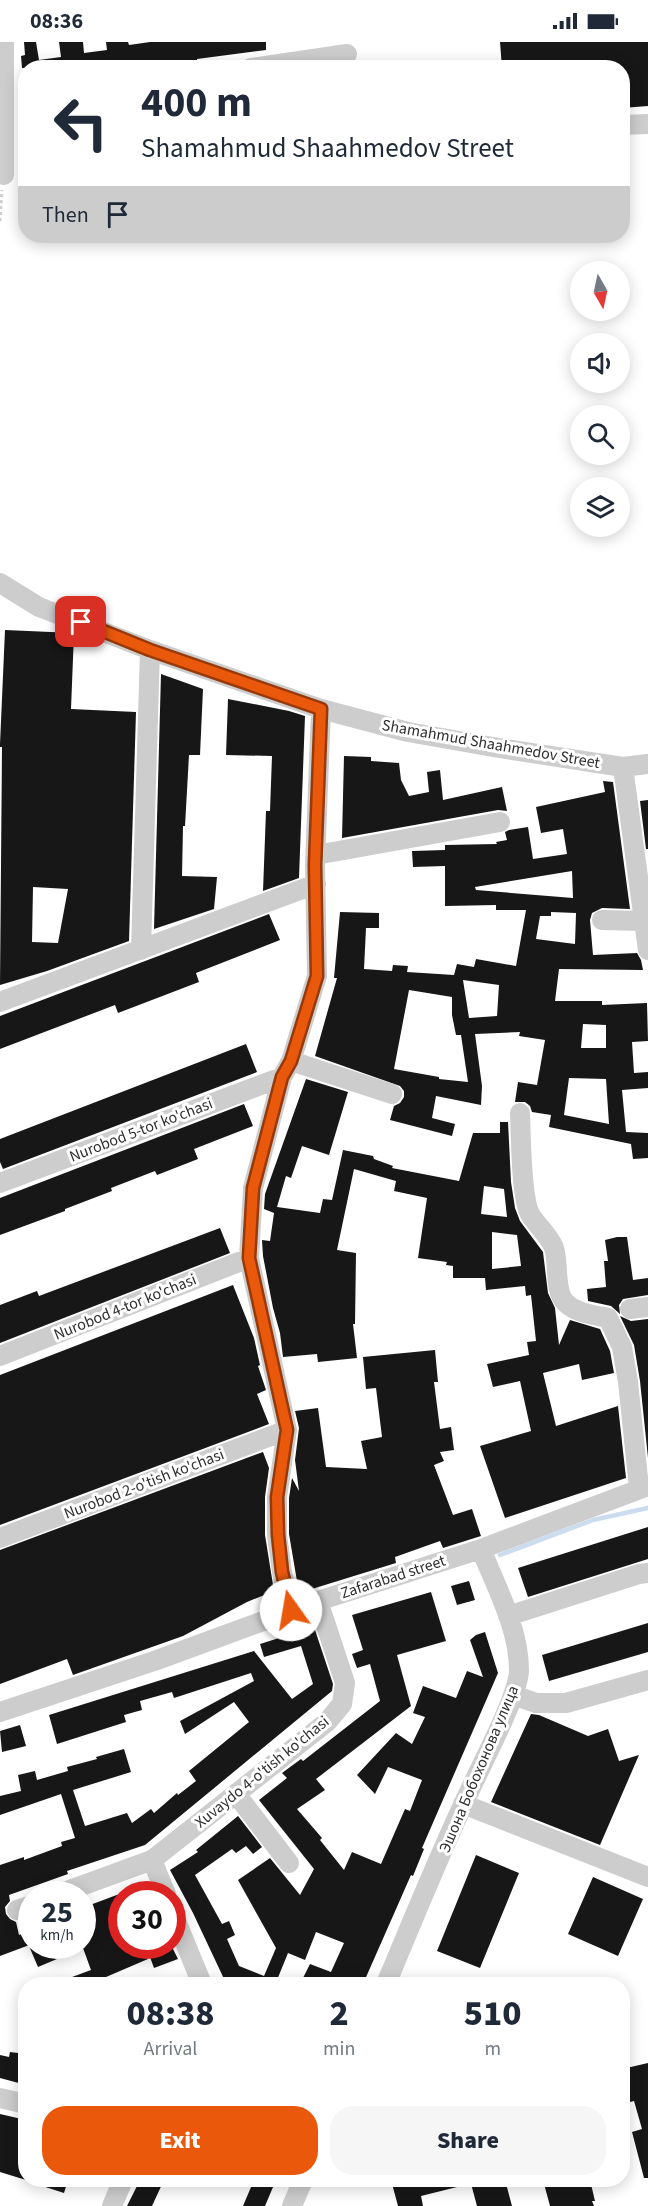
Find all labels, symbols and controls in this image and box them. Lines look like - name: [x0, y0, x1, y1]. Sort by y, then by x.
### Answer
- text: 08:36: [30, 5, 83, 37]
- text: 400 m: [141, 73, 252, 133]
- icon: left: [42, 84, 120, 162]
- text: Shamahmud Shaahmedov Street: [141, 129, 514, 168]
- icon: arrive: [101, 198, 134, 231]
- text: Then: [42, 199, 89, 231]
- north arrow: [570, 261, 630, 321]
- map controls: [570, 261, 630, 537]
- button: sound: [570, 333, 630, 393]
- button: search: [570, 405, 630, 465]
- button: layers: [570, 477, 630, 537]
- pin: [55, 596, 106, 647]
- icon: arrive: [64, 605, 97, 638]
- street label: Shamahmud Shaahmedov Street: [380, 714, 602, 774]
- street label: Nurobod 5-tor ko'chasi: [66, 1093, 216, 1167]
- street label: Nurobod 4-tor ko'chasi: [50, 1268, 200, 1346]
- street label: Nurobod 2-o'tish ko'chasi: [61, 1443, 227, 1525]
- street label: Zafarabad street: [338, 1549, 449, 1604]
- position arrow: [259, 1578, 323, 1642]
- street label: Эшона Бобохонова улица: [434, 1682, 524, 1856]
- street label: Xuvaydo 4-o'tish ko'chasi: [190, 1711, 334, 1833]
- speed limit sign: 30: [108, 1881, 186, 1959]
- text: 25: [41, 1891, 73, 1934]
- text: km/h: [40, 1925, 74, 1946]
- text: 08:38: [126, 1988, 215, 2039]
- text: 2: [330, 1988, 349, 2039]
- text: 510: [464, 1988, 522, 2039]
- text: Arrival: [144, 2035, 197, 2063]
- text: min: [323, 2035, 355, 2063]
- text: m: [484, 2035, 501, 2063]
- button: Exit: [42, 2106, 318, 2175]
- button: Share: [330, 2106, 606, 2175]

